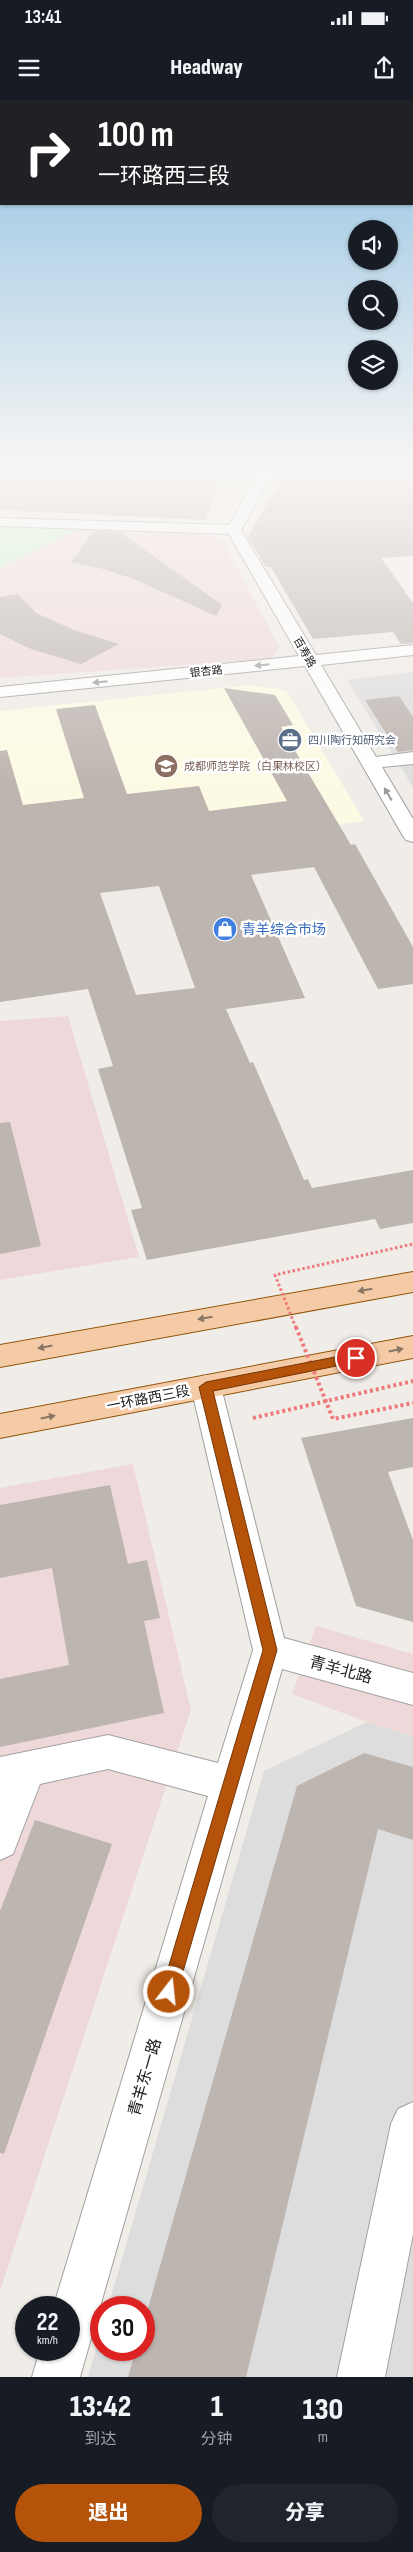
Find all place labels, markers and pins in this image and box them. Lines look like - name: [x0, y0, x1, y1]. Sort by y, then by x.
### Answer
- office icon: 四川陶行知研究会: [277, 727, 303, 753]
- place label: 四川陶行知研究会: [308, 734, 396, 747]
- school or university icon: 成都师范学院（白果林校区）: [153, 753, 179, 779]
- place label: 成都师范学院（白果林校区）: [184, 760, 327, 773]
- shop icon: 青羊综合市场: [212, 916, 238, 942]
- place label: 青羊综合市场: [242, 921, 326, 938]
- pin: [335, 1337, 377, 1379]

